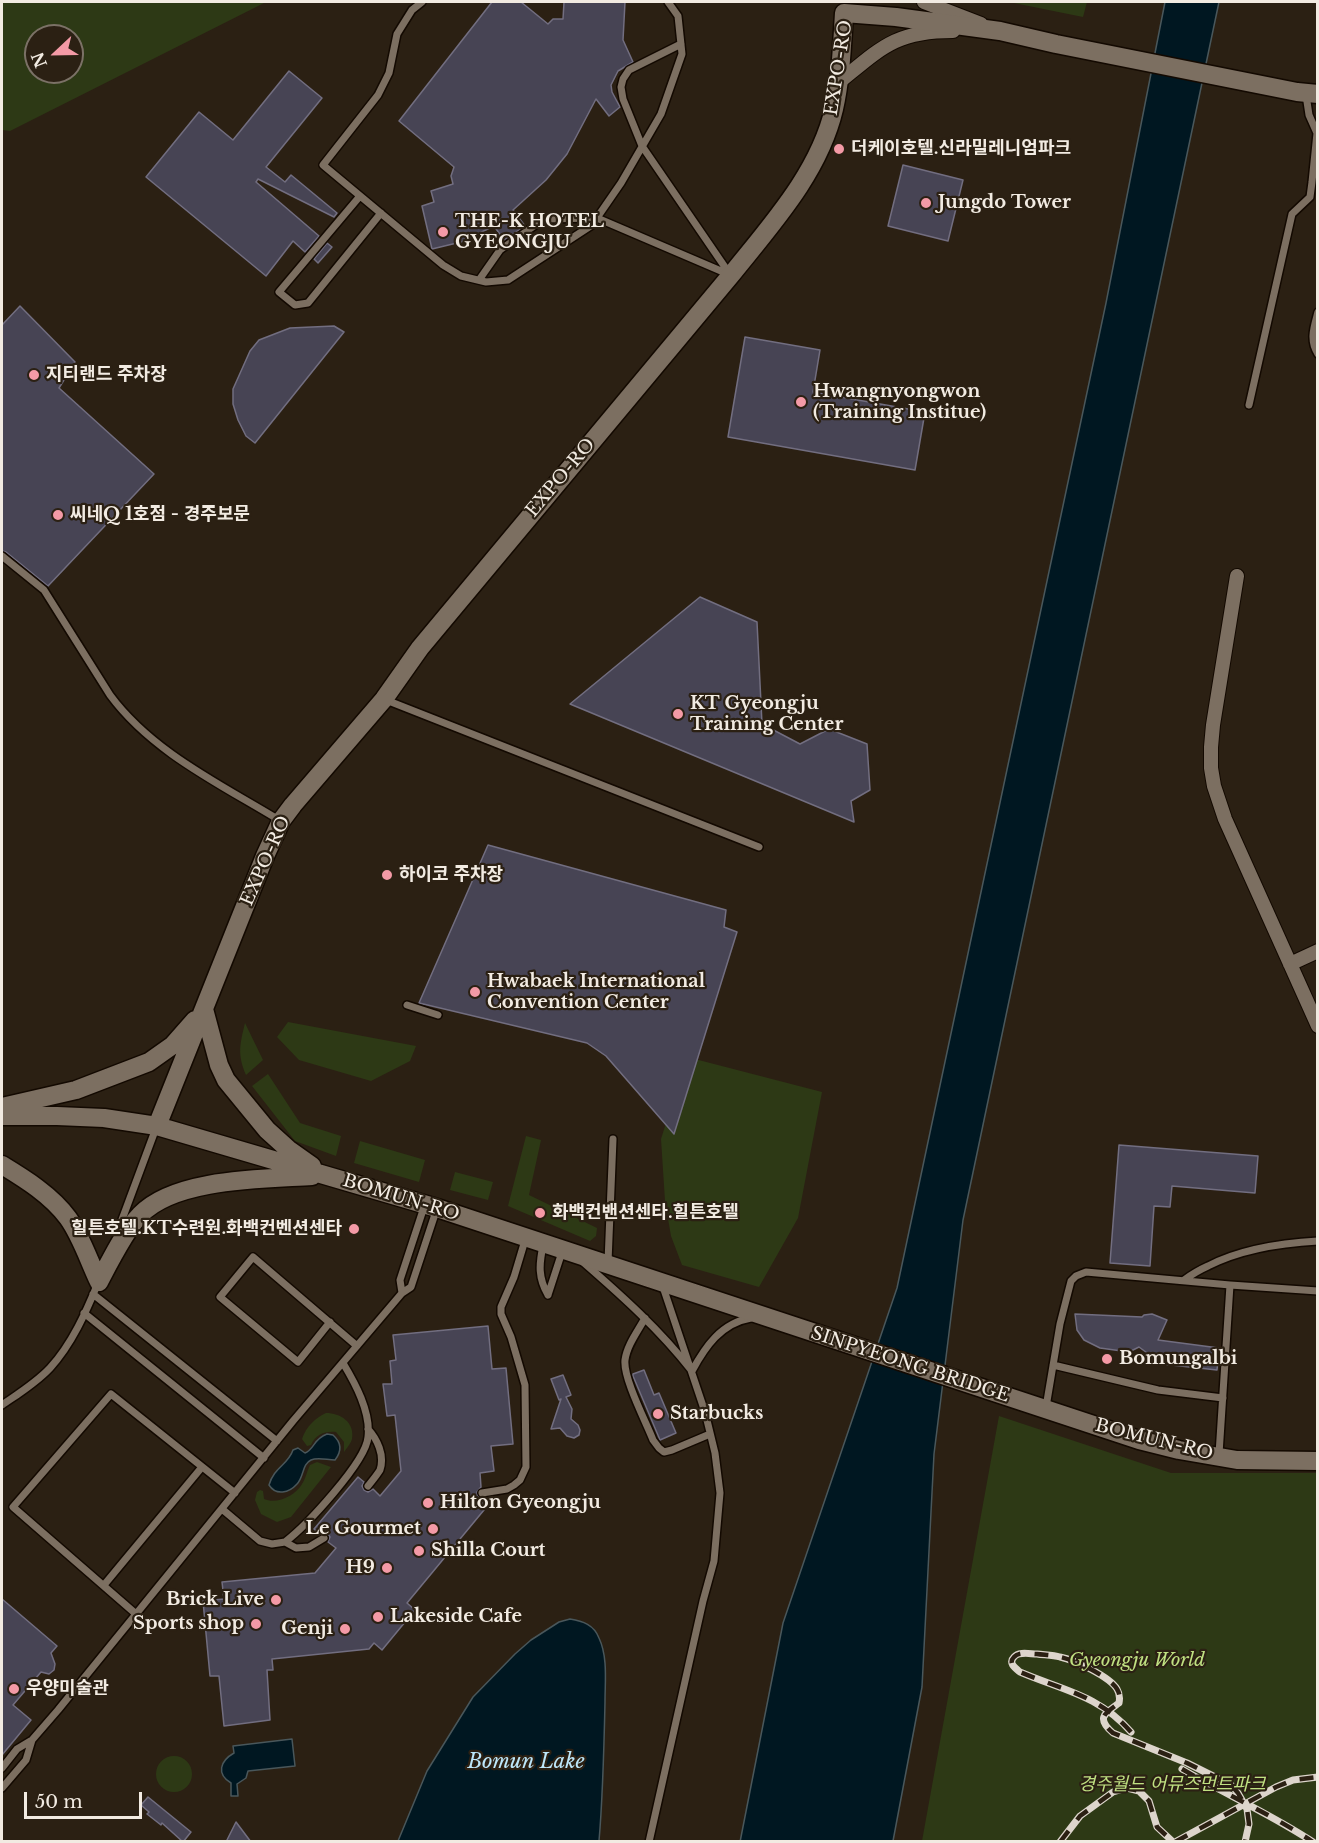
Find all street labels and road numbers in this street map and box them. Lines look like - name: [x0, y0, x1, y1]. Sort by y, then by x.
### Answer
- street label: EXPO-RO: [821, 19, 857, 117]
- street label: EXPO-RO: [522, 434, 600, 522]
- street label: EXPO-RO: [237, 813, 295, 909]
- street label: BOMUN-RO: [340, 1170, 462, 1226]
- street label: SINPYEONG BRIDGE: [808, 1323, 1012, 1407]
- street label: BOMUN-RO: [1093, 1415, 1215, 1465]

